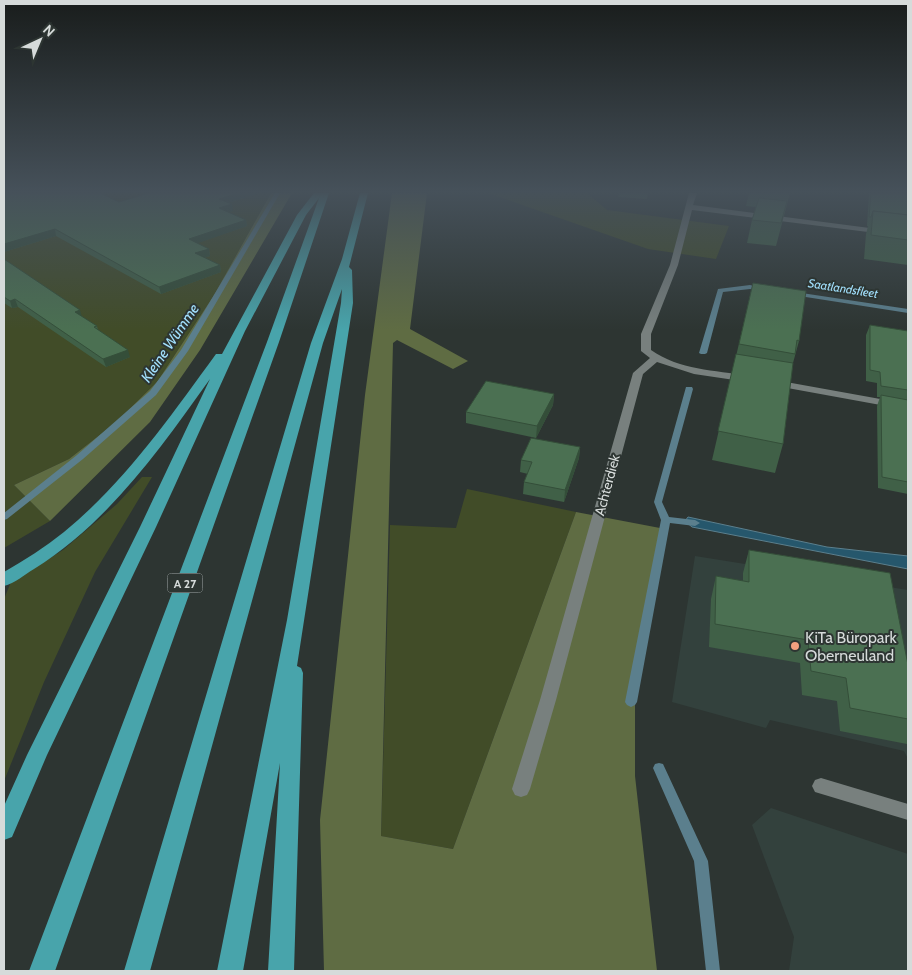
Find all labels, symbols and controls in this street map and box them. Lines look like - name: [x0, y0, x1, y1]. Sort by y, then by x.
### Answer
- north arrow: [15, 15, 65, 65]
- text: N: [39, 21, 59, 41]
- water label: Saatlandsfleet: [807, 275, 879, 301]
- water label: Kleine Wümme: [137, 300, 203, 386]
- street label: Achterdiek: [590, 452, 624, 518]
- road number: A 27: [168, 574, 202, 592]
- place label: KiTa Büropark Oberneuland: [805, 628, 898, 665]
- marker: KiTa Büropark Oberneuland: [789, 640, 801, 652]

